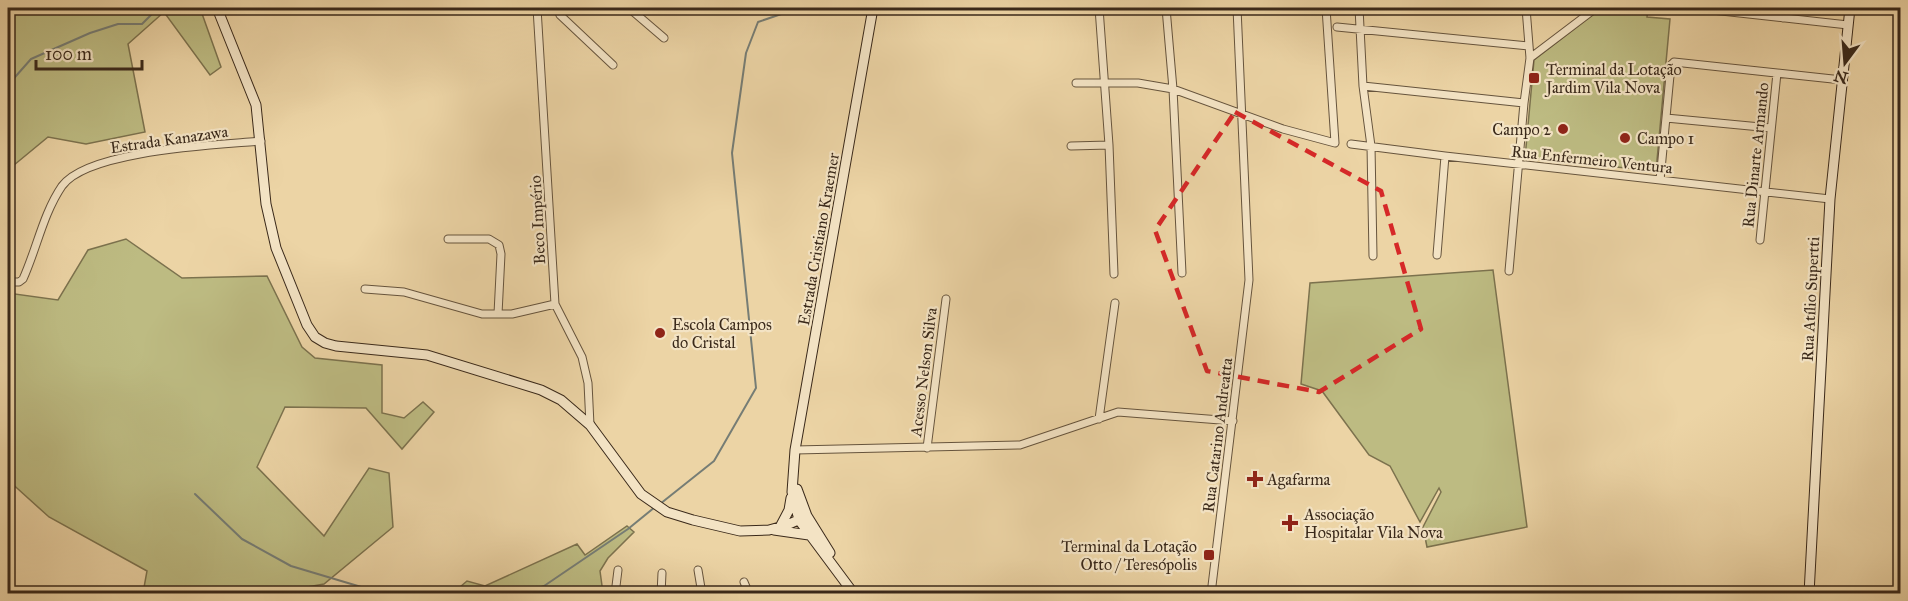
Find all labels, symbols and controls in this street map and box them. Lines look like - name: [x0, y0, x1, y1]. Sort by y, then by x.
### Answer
- scale bar: [36, 33, 142, 71]
- north arrow: [1815, 33, 1875, 93]
- text: 100 m: [45, 43, 92, 65]
- place label: Terminal da Lotação Jardim Vila Nova: [1544, 60, 1682, 98]
- text: N: [1831, 66, 1850, 88]
- marker: Terminal da Lotação Jardim Vila Nova: [1527, 71, 1541, 85]
- street label: Rua Dinarte Armando: [1738, 82, 1773, 229]
- place label: Campo 2: [1492, 120, 1551, 139]
- street label: Estrada Kanazawa: [109, 122, 229, 157]
- marker: Campo 2: [1556, 122, 1570, 136]
- place label: Campo 1: [1637, 129, 1694, 148]
- marker: Campo 1: [1618, 131, 1632, 145]
- street label: Rua Enfermeiro Ventura: [1510, 142, 1674, 177]
- street label: Estrada Cristiano Kraemer: [794, 151, 843, 327]
- street label: Beco Império: [526, 175, 549, 265]
- street label: Rua Atílio Supertti: [1798, 236, 1823, 362]
- street label: Acesso Nelson Silva: [906, 306, 941, 439]
- place label: Escola Campos do Cristal: [672, 315, 772, 352]
- marker: Escola Campos do Cristal: [653, 326, 667, 340]
- street label: Rua Catarino Andreatta: [1199, 357, 1236, 513]
- place label: Agafarma: [1266, 470, 1331, 490]
- marker: Agafarma: [1248, 472, 1262, 486]
- place label: Associação Hospitalar Vila Nova: [1303, 505, 1443, 542]
- marker: Associação Hospitalar Vila Nova: [1281, 514, 1299, 532]
- place label: Terminal da Lotação Otto / Teresópolis: [1061, 537, 1197, 574]
- marker: Terminal da Lotação Otto / Teresópolis: [1202, 548, 1216, 562]

